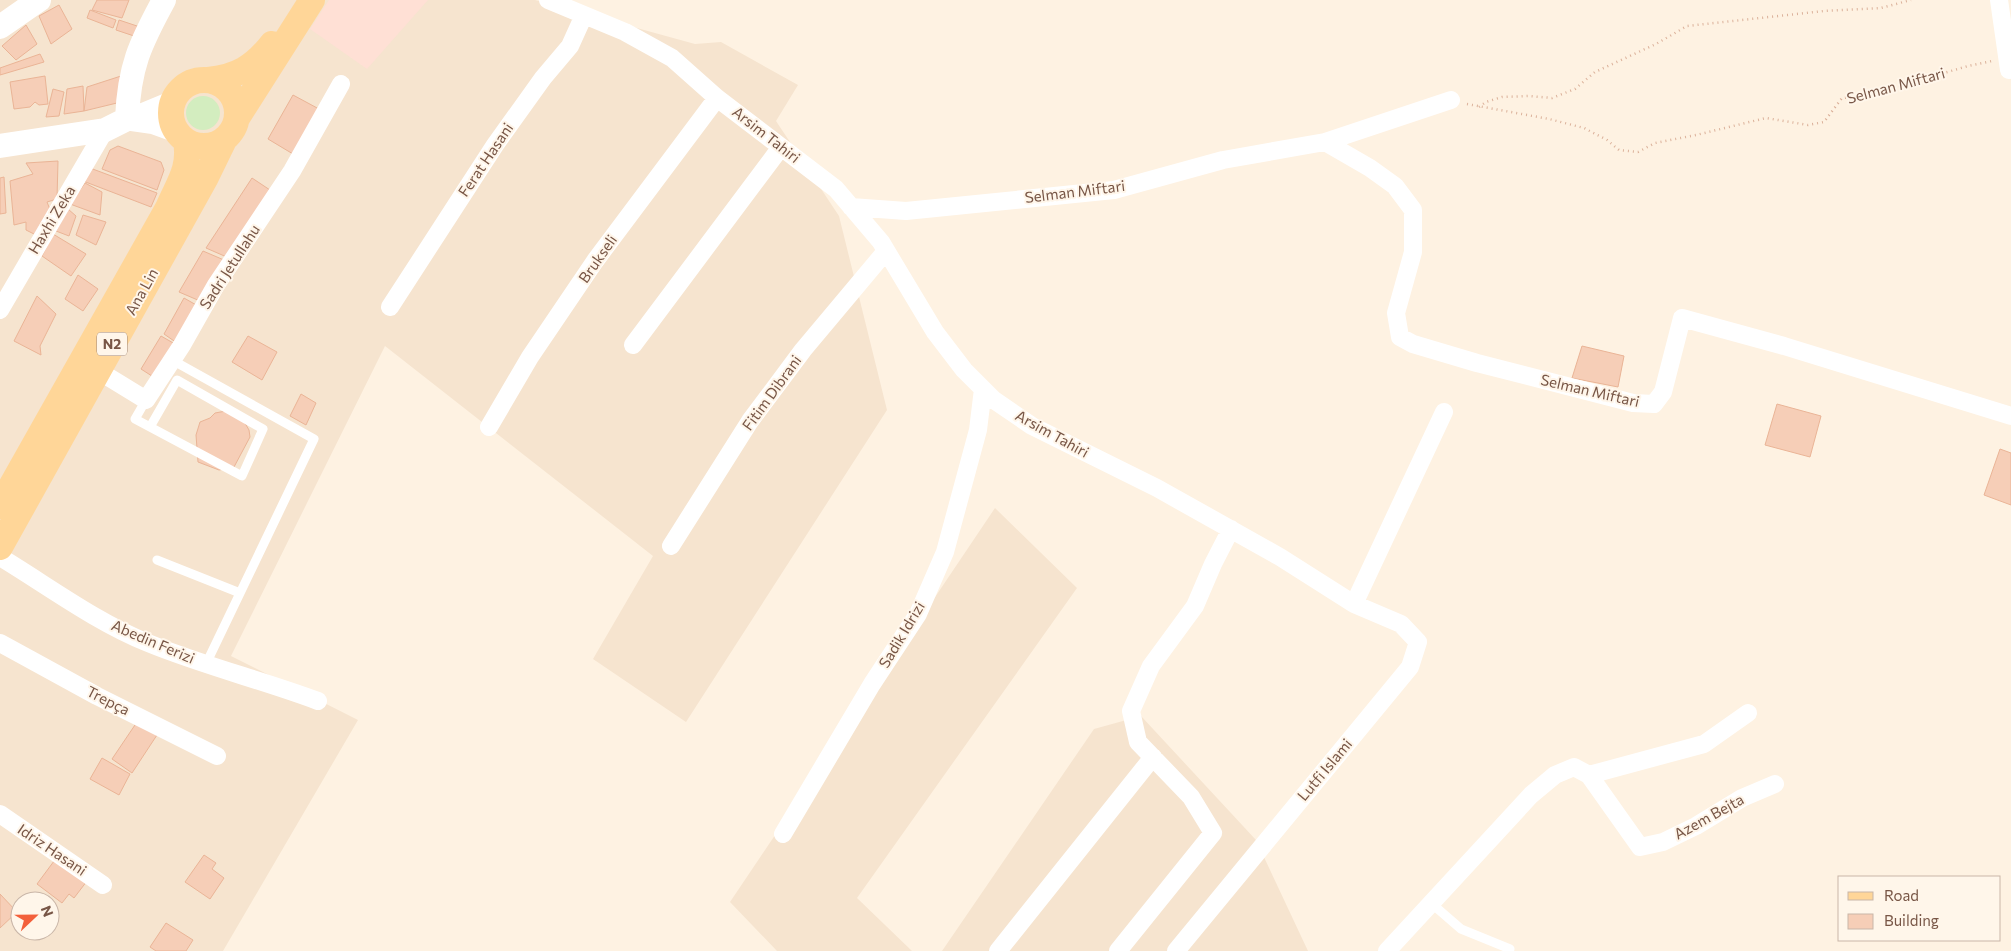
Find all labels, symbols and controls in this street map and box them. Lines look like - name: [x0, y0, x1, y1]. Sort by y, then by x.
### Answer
- street label: Selman Miftari: [1845, 63, 1947, 107]
- street label: Arsim Tahiri: [729, 102, 804, 166]
- street label: Ferat Hasani: [454, 119, 516, 200]
- street label: Selman Miftari: [1024, 176, 1126, 206]
- street label: Haxhi Zeka: [24, 182, 79, 257]
- street label: Sadri Jetullahu: [195, 221, 263, 312]
- street label: Brukseli: [574, 231, 620, 286]
- street label: Ana Lin: [121, 265, 161, 318]
- road number: N2: [97, 332, 127, 356]
- street label: Fitim Dibrani: [738, 351, 804, 433]
- street label: Selman Miftari: [1539, 370, 1641, 410]
- street label: Arsim Tahiri: [1013, 406, 1092, 461]
- street label: Sadik Idrizi: [874, 598, 928, 671]
- street label: Abedin Ferizi: [109, 616, 198, 667]
- street label: Trepça: [84, 682, 133, 719]
- street label: Lutfi Islami: [1293, 735, 1355, 804]
- street label: Azem Bejta: [1670, 790, 1747, 843]
- street label: Idriz Hasani: [15, 820, 90, 879]
- legend: [1838, 876, 2001, 941]
- text: Road: [1884, 886, 1919, 904]
- north arrow: [10, 891, 60, 941]
- text: N: [38, 903, 57, 919]
- text: Building: [1884, 911, 1939, 929]

